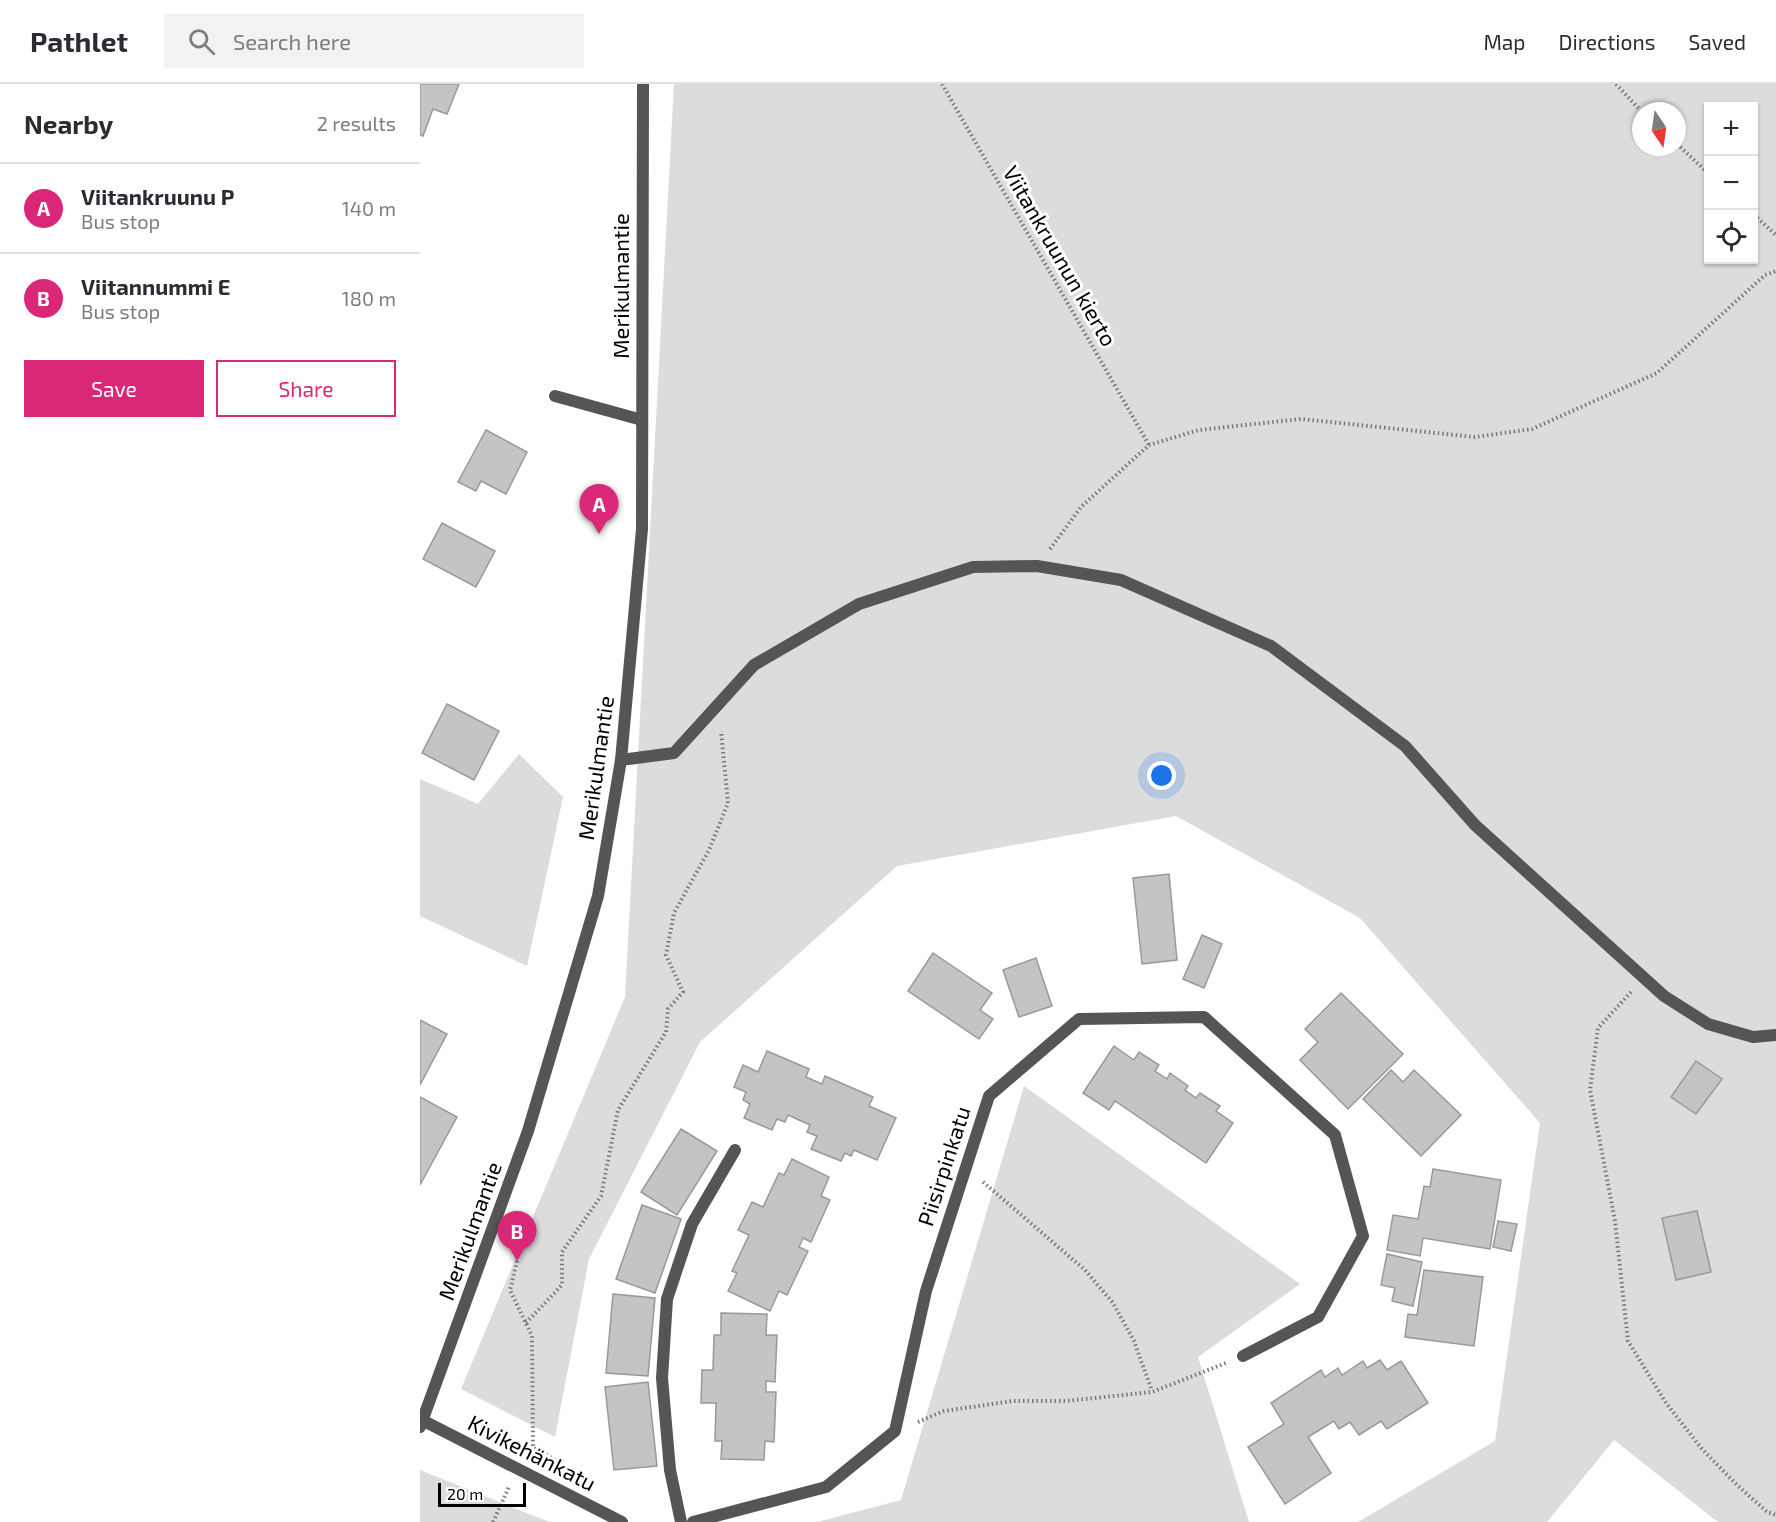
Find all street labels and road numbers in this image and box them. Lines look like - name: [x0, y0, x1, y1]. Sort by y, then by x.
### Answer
- street label: Viitankruunun kierto: [999, 161, 1123, 350]
- street label: Merikulmantie: [607, 213, 633, 359]
- street label: Merikulmantie: [572, 694, 618, 842]
- street label: Piisirpinkatu: [911, 1102, 975, 1229]
- street label: Merikulmantie: [432, 1158, 506, 1303]
- street label: Kivikehänkatu: [464, 1409, 601, 1495]

